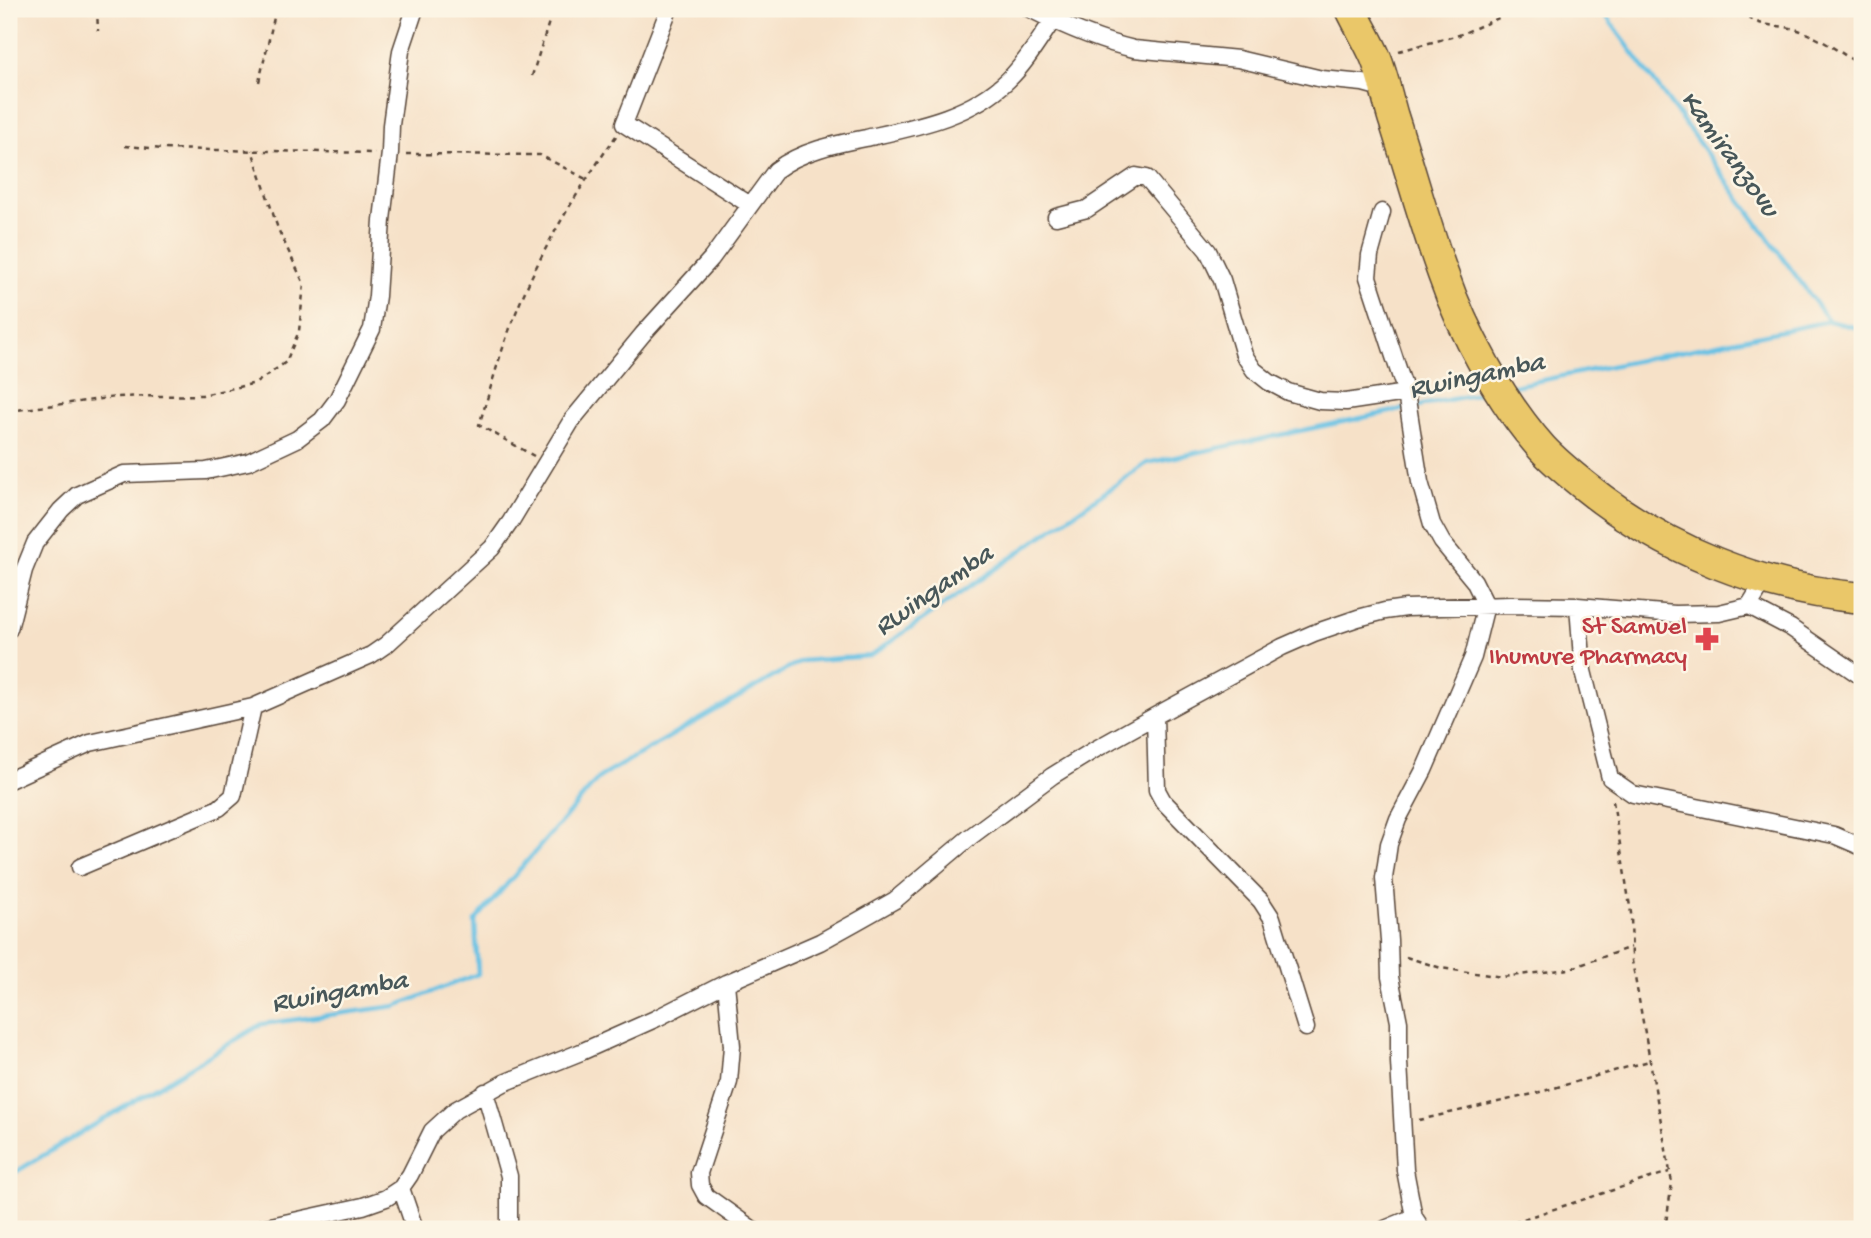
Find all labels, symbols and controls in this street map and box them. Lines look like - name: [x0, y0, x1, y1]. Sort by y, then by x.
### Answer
- water label: Kamiranzovu: [1672, 85, 1787, 227]
- water label: Rwingamba: [1406, 347, 1549, 408]
- water label: Rwingamba: [869, 538, 1002, 645]
- place label: St Samuel Ihumure Pharmacy: [1489, 613, 1687, 674]
- pharmacy icon: St Samuel Ihumure Pharmacy: [1693, 625, 1721, 653]
- water label: Rwingamba: [269, 965, 412, 1022]

